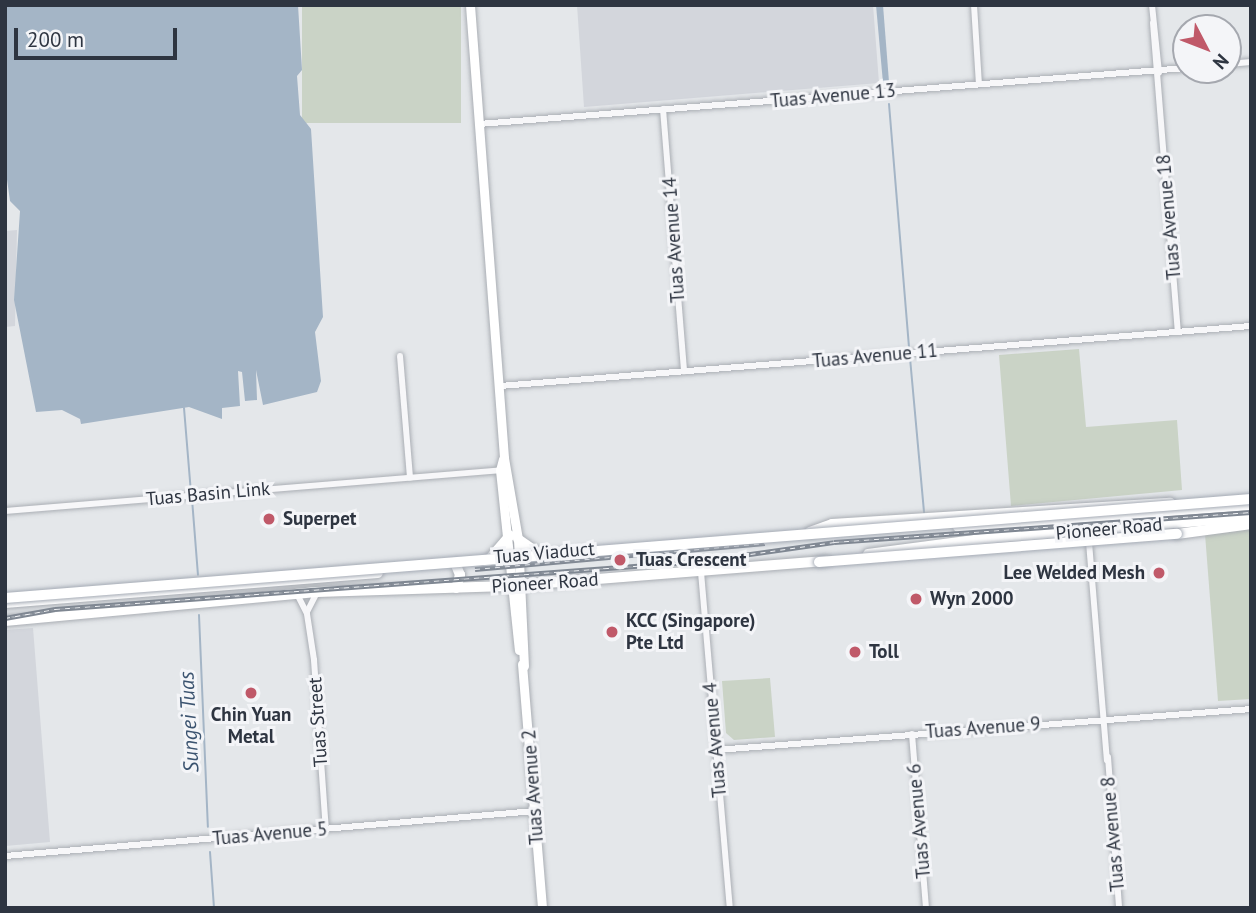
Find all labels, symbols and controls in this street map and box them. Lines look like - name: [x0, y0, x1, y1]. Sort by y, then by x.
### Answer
- scale bar: [18, 14, 180, 58]
- north arrow: [1172, 14, 1242, 84]
- text: 200 m: [27, 26, 84, 53]
- text: N: [1208, 49, 1234, 74]
- street label: Tuas Avenue 13: [769, 79, 897, 113]
- street label: Tuas Avenue 18: [1152, 153, 1186, 281]
- street label: Tuas Avenue 14: [658, 176, 690, 304]
- street label: Tuas Avenue 11: [811, 339, 939, 373]
- street label: Tuas Basin Link: [145, 477, 271, 511]
- place label: Superpet: [283, 508, 356, 530]
- marker: Superpet: [261, 511, 277, 527]
- street label: Pioneer Road: [1055, 513, 1163, 545]
- street label: Tuas Viaduct: [492, 537, 596, 569]
- place label: Tuas Crescent: [636, 549, 747, 571]
- marker: Tuas Crescent: [610, 550, 630, 570]
- place label: Lee Welded Mesh: [1003, 562, 1145, 584]
- marker: Lee Welded Mesh: [1151, 565, 1167, 581]
- street label: Pioneer Road: [491, 568, 599, 598]
- place label: Wyn 2000: [930, 588, 1014, 610]
- marker: Wyn 2000: [908, 591, 924, 607]
- place label: KCC (Singapore) Pte Ltd: [626, 610, 756, 654]
- marker: KCC (Singapore) Pte Ltd: [604, 624, 620, 640]
- place label: Toll: [869, 641, 899, 663]
- marker: Toll: [847, 644, 863, 660]
- water label: Sungei Tuas: [174, 671, 204, 773]
- street label: Tuas Street: [303, 676, 333, 768]
- street label: Tuas Avenue 4: [699, 681, 731, 799]
- marker: Chin Yuan Metal: [243, 685, 259, 701]
- place label: Chin Yuan Metal: [210, 704, 292, 748]
- street label: Tuas Avenue 9: [924, 713, 1042, 743]
- street label: Tuas Avenue 2: [518, 728, 548, 846]
- street label: Tuas Avenue 6: [903, 762, 935, 880]
- street label: Tuas Avenue 8: [1097, 775, 1129, 893]
- street label: Tuas Avenue 5: [211, 818, 329, 850]

